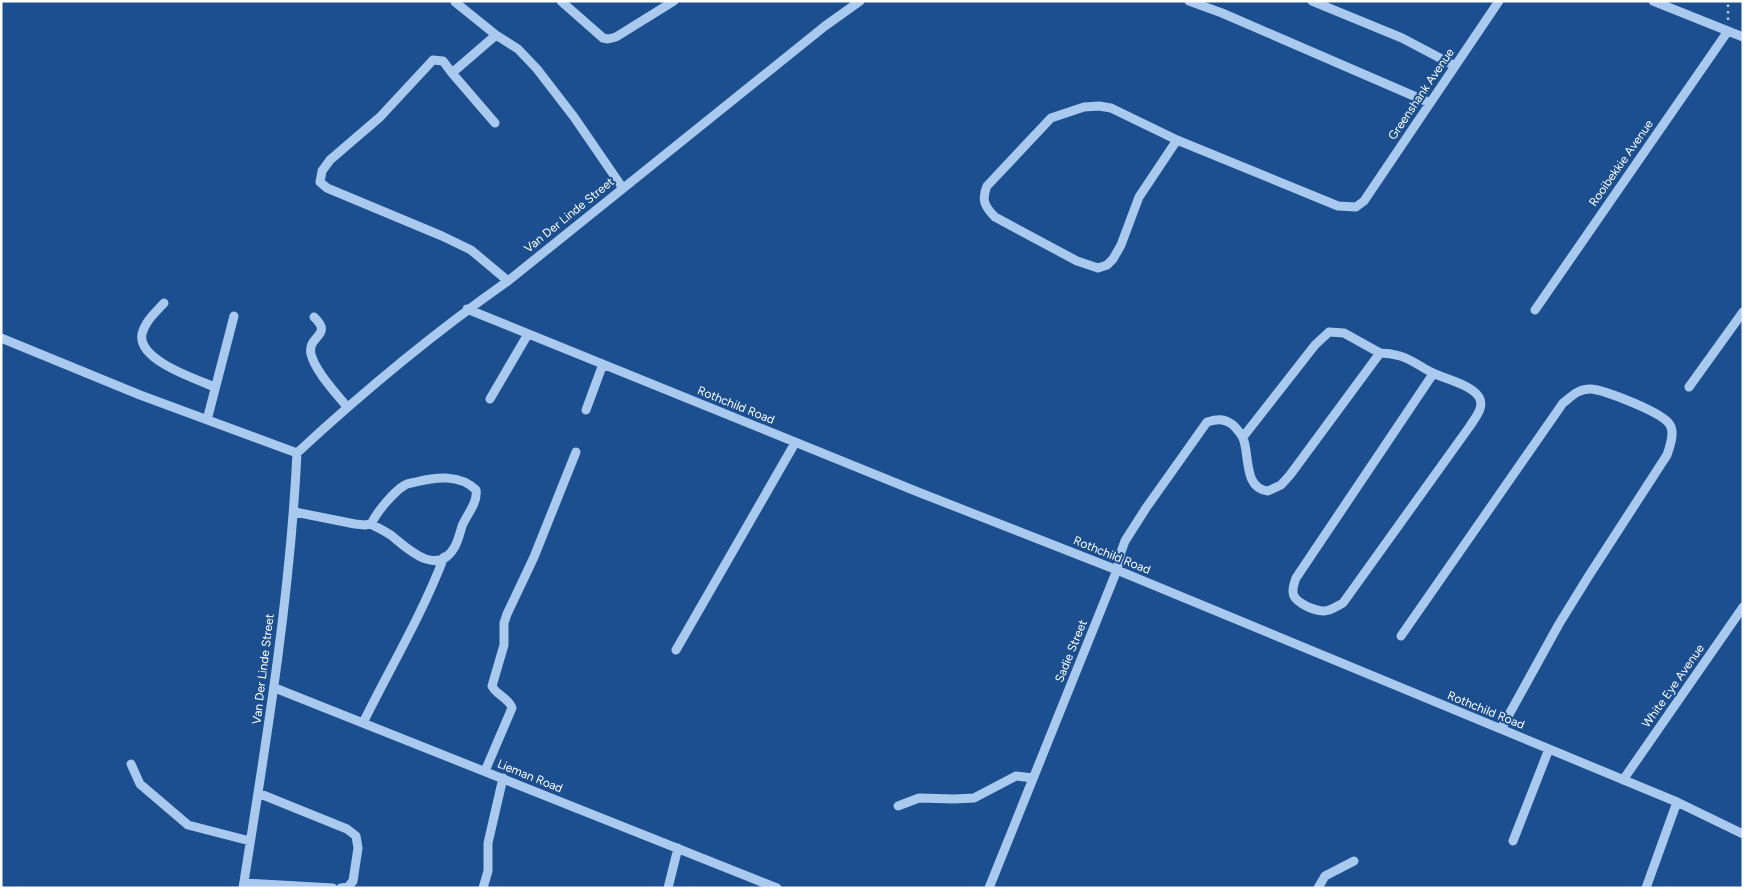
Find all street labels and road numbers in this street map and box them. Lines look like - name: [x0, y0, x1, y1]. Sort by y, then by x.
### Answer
- street label: Greenshank Avenue: [1385, 45, 1457, 142]
- street label: Rooibekkie Avenue: [1586, 117, 1656, 209]
- street label: Van Der Linde Street: [521, 174, 617, 255]
- street label: Rothchild Road: [695, 383, 777, 427]
- street label: Rothchild Road: [1071, 533, 1153, 577]
- street label: Van Der Linde Street: [249, 612, 277, 725]
- street label: Sadie Street: [1052, 617, 1090, 684]
- street label: White Eye Avenue: [1639, 641, 1707, 730]
- street label: Rothchild Road: [1445, 688, 1527, 732]
- street label: Lieman Road: [495, 757, 565, 795]

